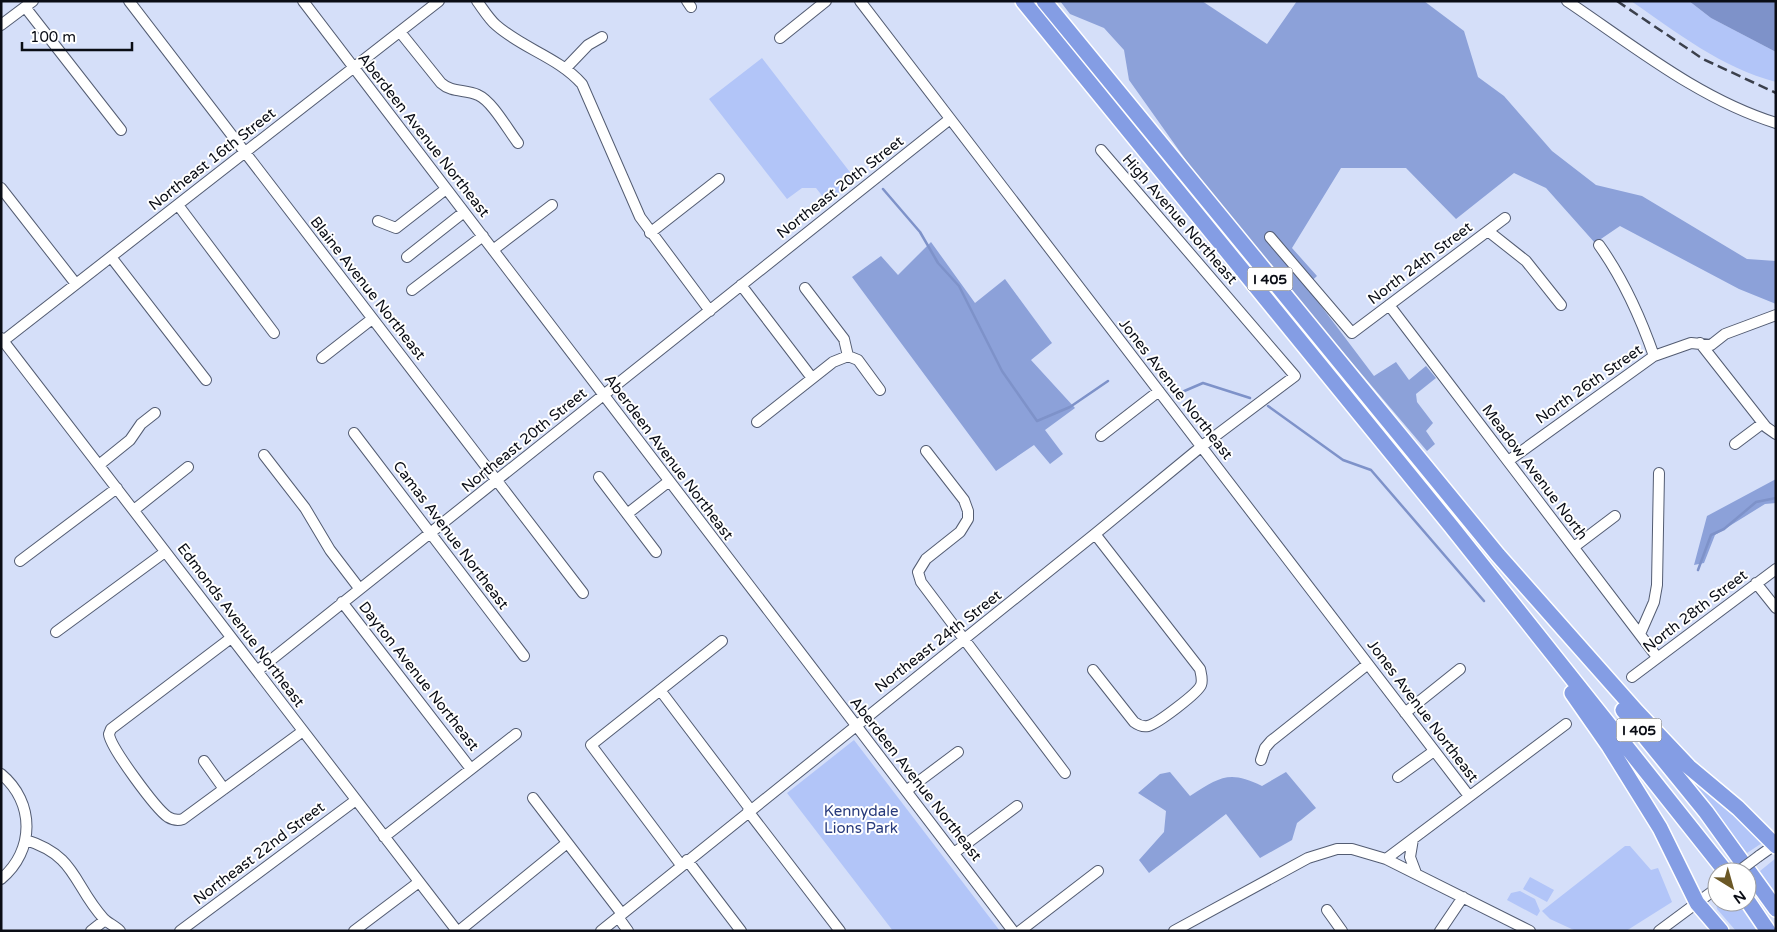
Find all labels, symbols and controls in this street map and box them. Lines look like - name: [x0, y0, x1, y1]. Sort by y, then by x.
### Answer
- scale bar: [22, 20, 132, 52]
- text: 100 m: [30, 28, 76, 46]
- street label: Aberdeen Avenue Northeast: [354, 49, 494, 221]
- street label: Northeast 16th Street: [145, 104, 279, 214]
- street label: Northeast 20th Street: [773, 132, 907, 242]
- street label: High Avenue Northeast: [1119, 150, 1242, 288]
- street label: Blaine Avenue Northeast: [307, 213, 430, 363]
- street label: North 24th Street: [1364, 218, 1476, 308]
- road number: I 405: [1248, 268, 1292, 290]
- street label: Jones Avenue Northeast: [1115, 315, 1237, 463]
- street label: North 26th Street: [1532, 340, 1646, 427]
- street label: Aberdeen Avenue Northeast: [601, 371, 737, 544]
- street label: Northeast 20th Street: [458, 384, 590, 496]
- street label: Meadow Avenue North: [1478, 401, 1592, 543]
- street label: Camas Avenue Northeast: [389, 457, 513, 613]
- street label: Edmonds Avenue Northeast: [174, 540, 309, 711]
- street label: North 28th Street: [1639, 566, 1751, 656]
- street label: Northeast 24th Street: [871, 586, 1005, 696]
- street label: Dayton Avenue Northeast: [355, 598, 483, 754]
- street label: Jones Avenue Northeast: [1364, 636, 1483, 786]
- street label: Aberdeen Avenue Northeast: [846, 693, 986, 865]
- road number: I 405: [1616, 718, 1662, 742]
- street label: Northeast 22nd Street: [190, 798, 328, 908]
- park label: Kennydale Lions Park: [824, 802, 898, 837]
- north arrow: [1707, 862, 1757, 912]
- text: N: [1730, 887, 1749, 907]

